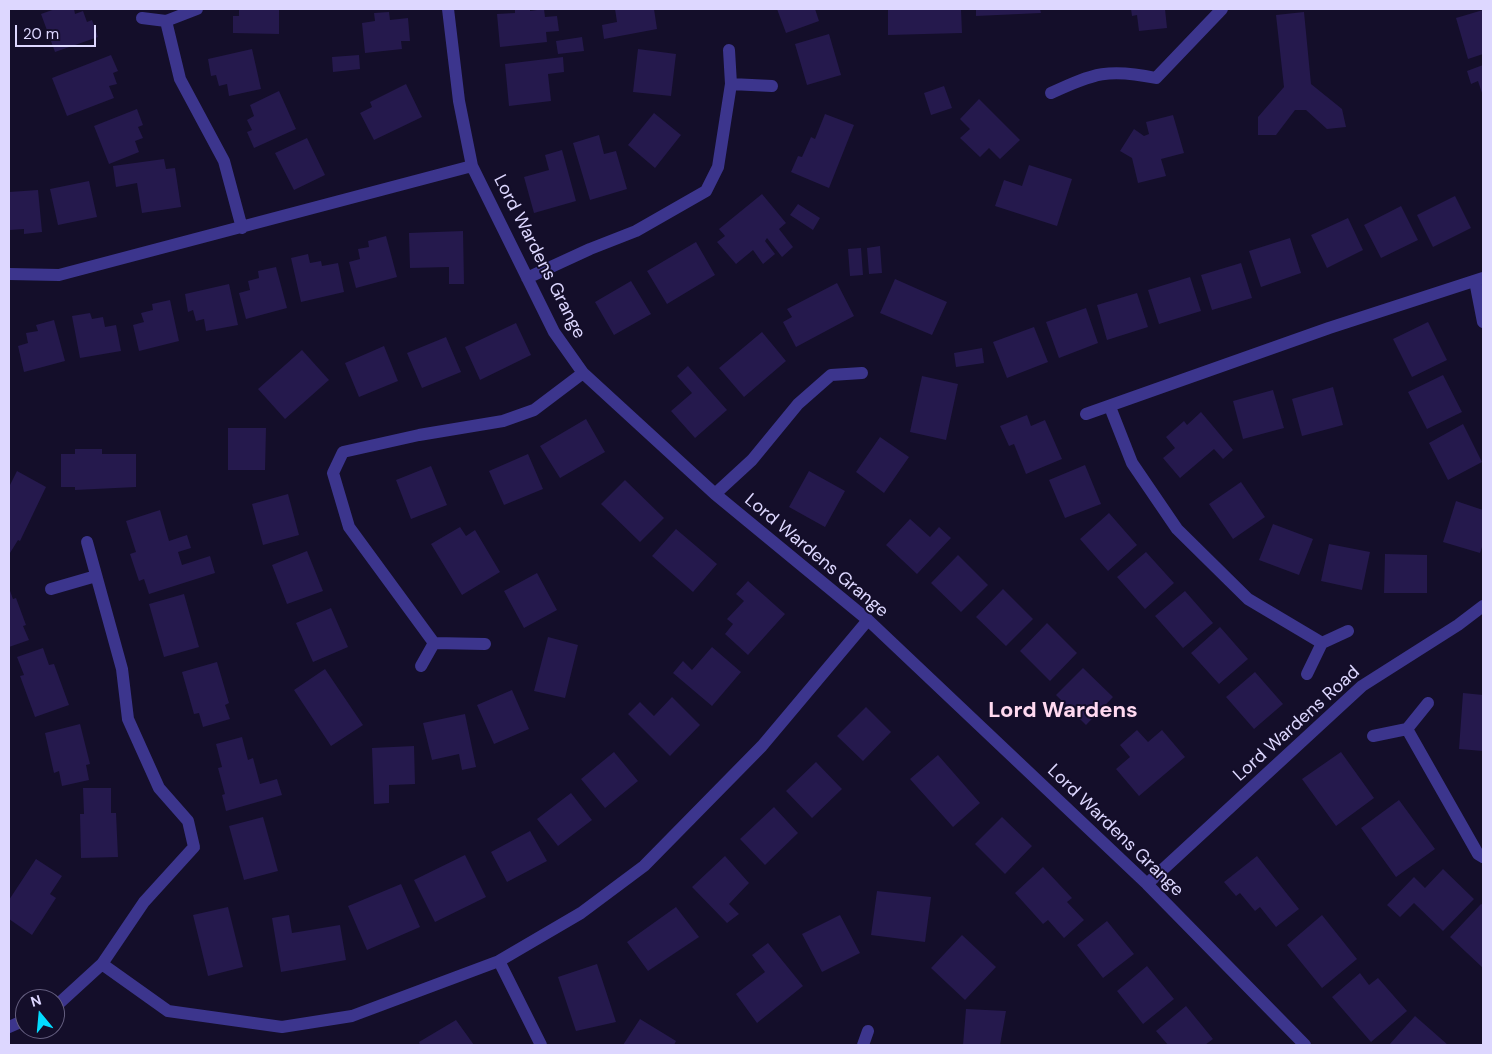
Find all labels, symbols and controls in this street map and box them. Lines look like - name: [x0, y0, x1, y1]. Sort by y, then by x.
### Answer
- scale bar: [18, 15, 99, 47]
- text: 20 m: [23, 24, 59, 44]
- street label: Lord Wardens Grange: [488, 172, 590, 342]
- street label: Lord Wardens Grange: [740, 490, 892, 622]
- street label: Lord Wardens Road: [1229, 662, 1365, 786]
- district label: Lord Wardens: [988, 698, 1138, 724]
- street label: Lord Wardens Grange: [1042, 760, 1188, 902]
- north arrow: [15, 989, 65, 1039]
- text: N: [28, 991, 43, 1011]

